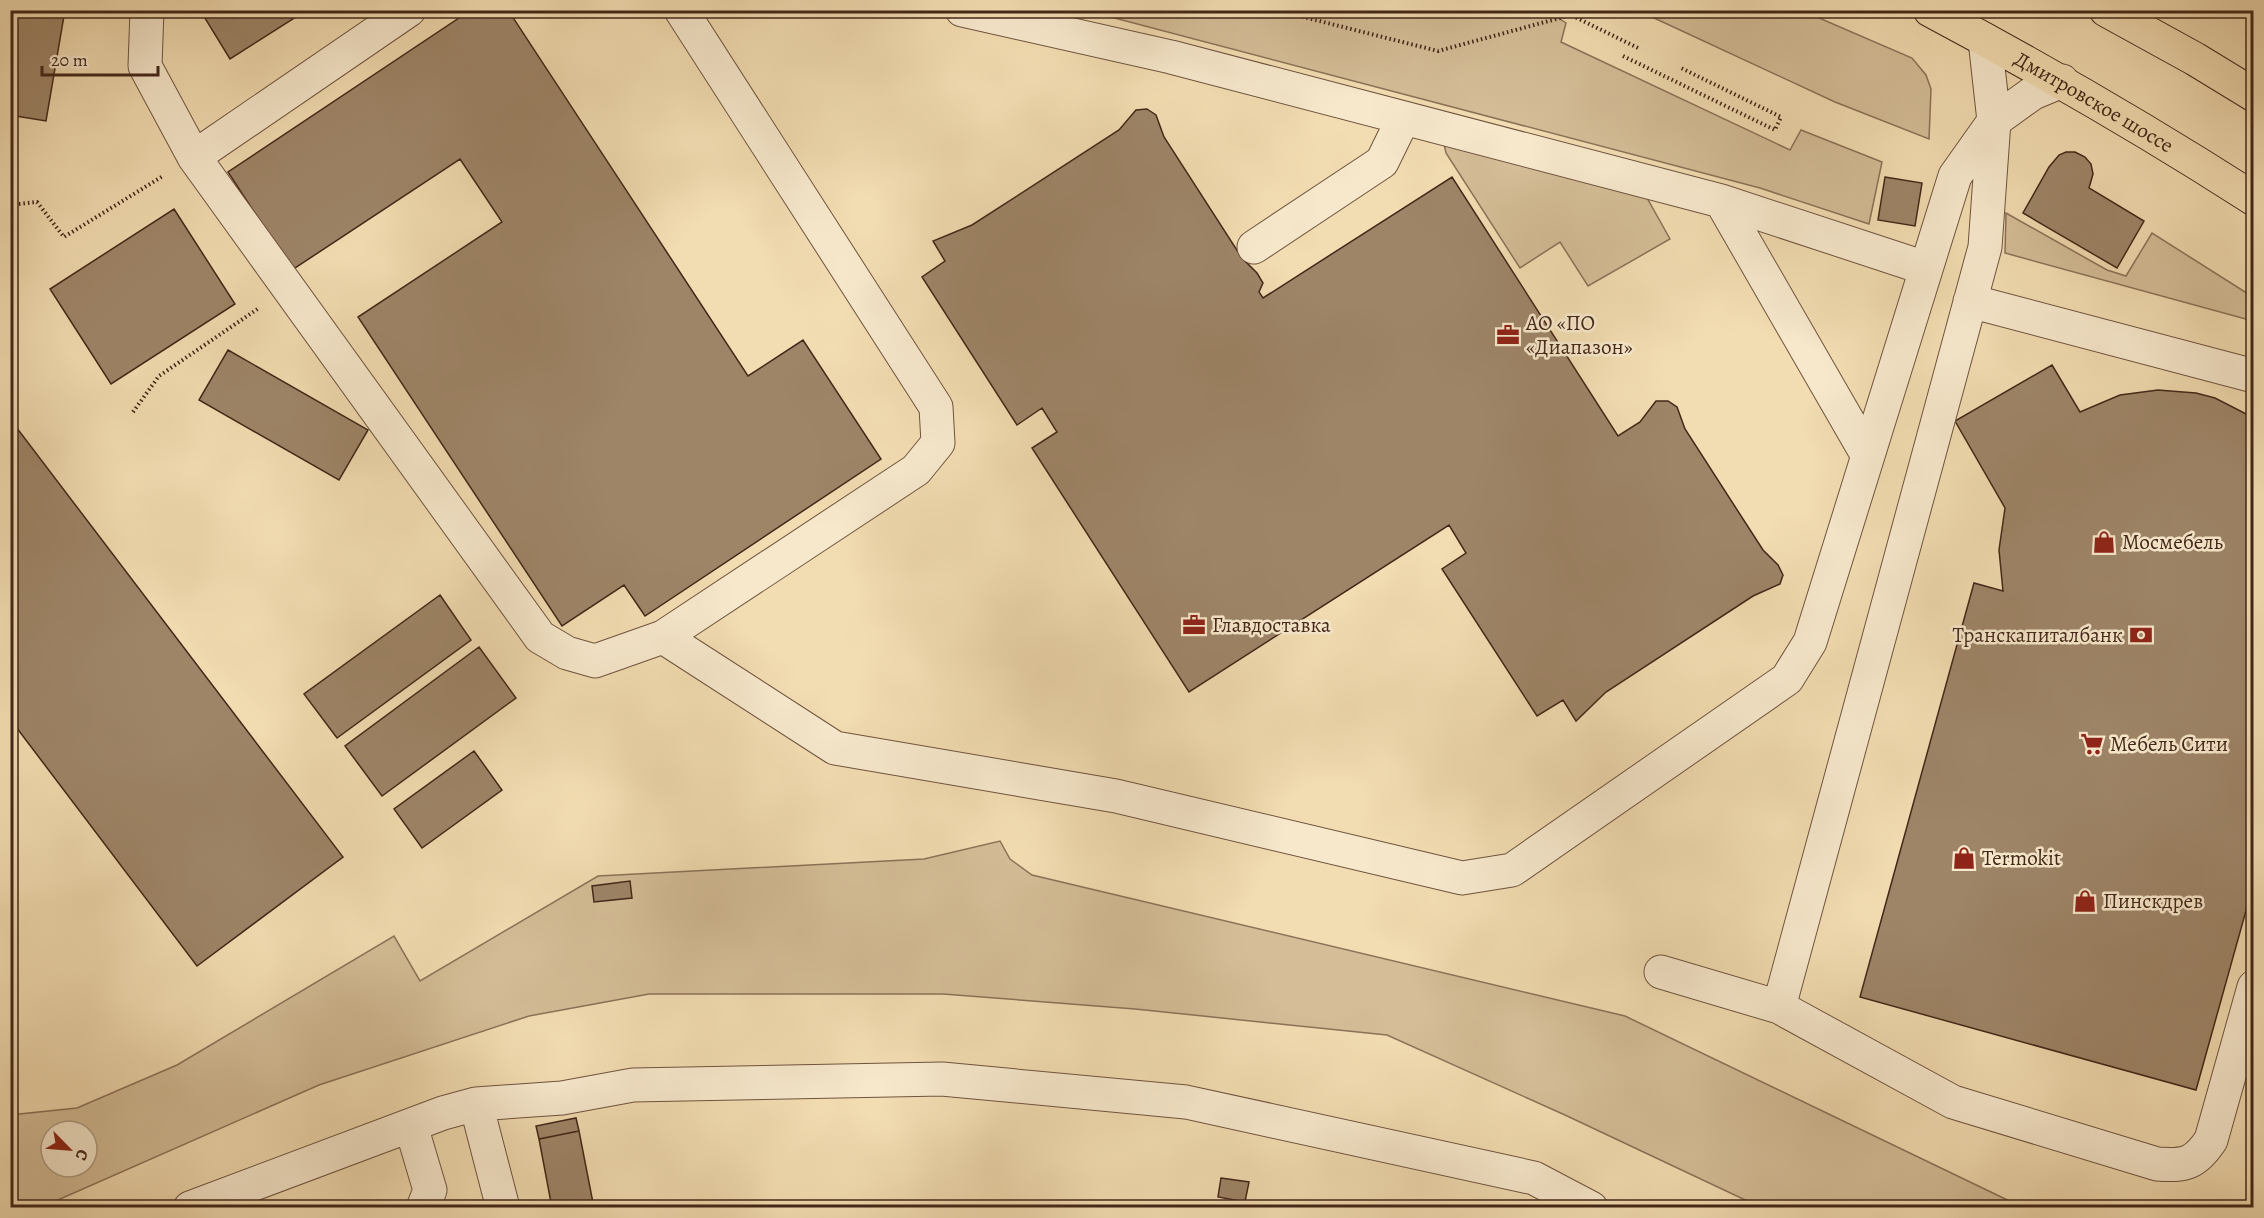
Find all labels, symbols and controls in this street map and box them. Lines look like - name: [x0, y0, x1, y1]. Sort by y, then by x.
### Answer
- scale bar: [42, 39, 158, 77]
- street label: Дмитровское шоссе: [2009, 45, 2179, 159]
- text: 20 m: [51, 48, 88, 72]
- place label: АО «ПО «Диапазон»: [1525, 309, 1633, 361]
- office icon: АО «ПО «Диапазон»: [1495, 322, 1521, 348]
- place label: Мосмебель: [2122, 528, 2223, 556]
- shop icon: Мосмебель: [2091, 529, 2117, 555]
- place label: Главдоставка: [1212, 611, 1331, 639]
- office icon: Главдоставка: [1181, 612, 1207, 638]
- place label: Транскапиталбанк: [1952, 621, 2123, 649]
- bank icon: Транскапиталбанк: [2128, 622, 2154, 648]
- place label: Мебель Сити: [2110, 730, 2228, 758]
- supermarket icon: Мебель Сити: [2079, 731, 2105, 757]
- place label: Termokit: [1982, 844, 2061, 872]
- shop icon: Termokit: [1951, 845, 1977, 871]
- place label: Пинскдрев: [2103, 887, 2203, 915]
- shop icon: Пинскдрев: [2072, 888, 2098, 914]
- north arrow: [39, 1119, 99, 1179]
- text: С: [70, 1146, 94, 1164]

